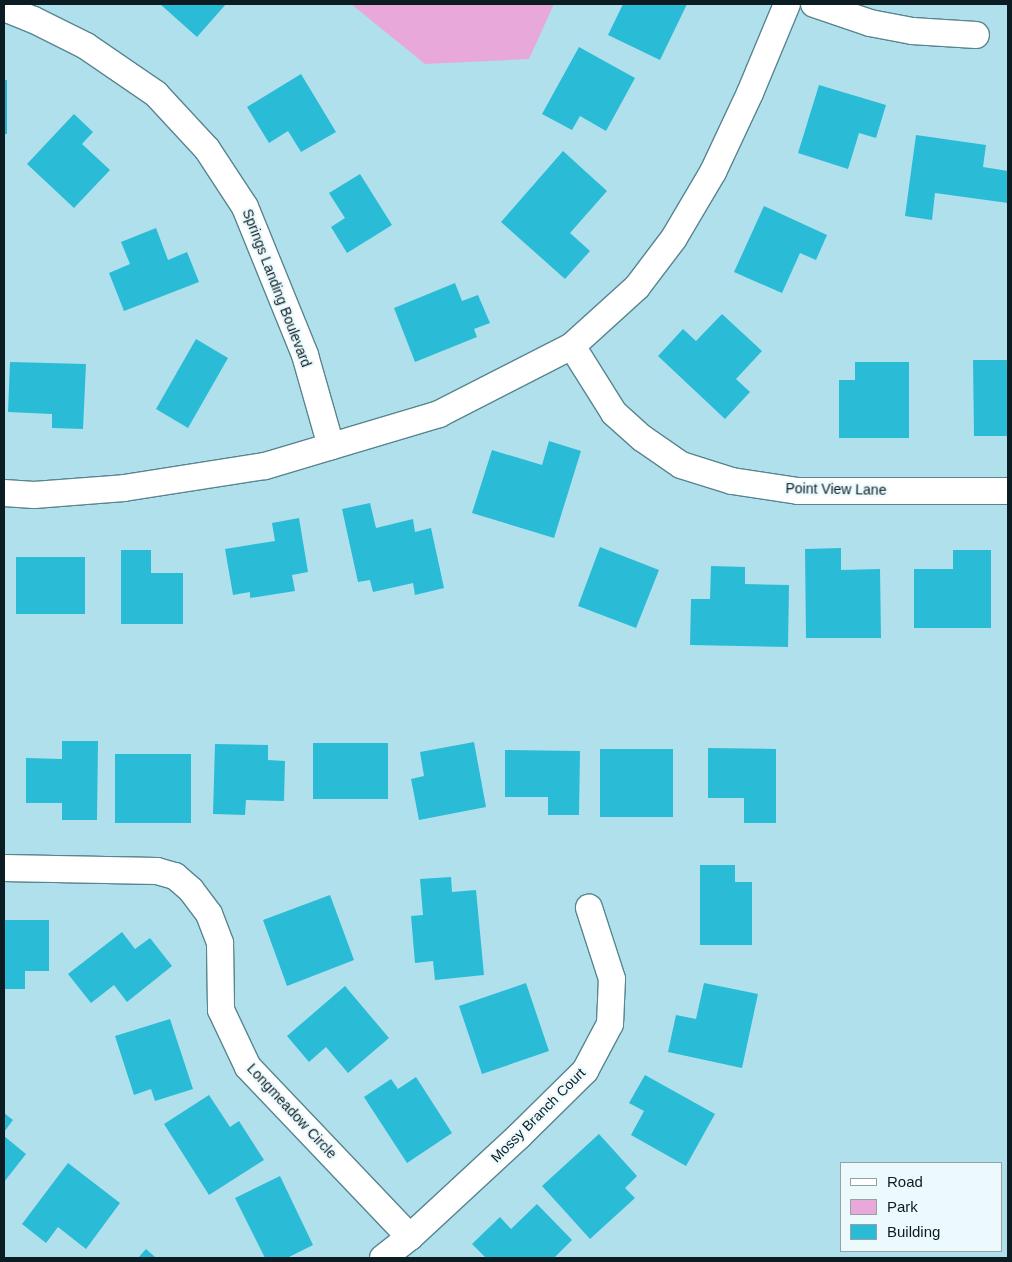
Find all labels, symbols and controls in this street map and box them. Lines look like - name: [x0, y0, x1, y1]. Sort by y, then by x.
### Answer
- street label: Springs Landing Boulevard: [239, 207, 315, 369]
- street label: Point View Lane: [785, 480, 887, 498]
- street label: Longmeadow Circle: [244, 1060, 340, 1162]
- street label: Mossy Branch Court: [487, 1064, 589, 1166]
- legend: [840, 1162, 1002, 1252]
- text: Road: [887, 1173, 923, 1190]
- text: Park: [887, 1198, 918, 1215]
- text: Building: [887, 1223, 940, 1240]

